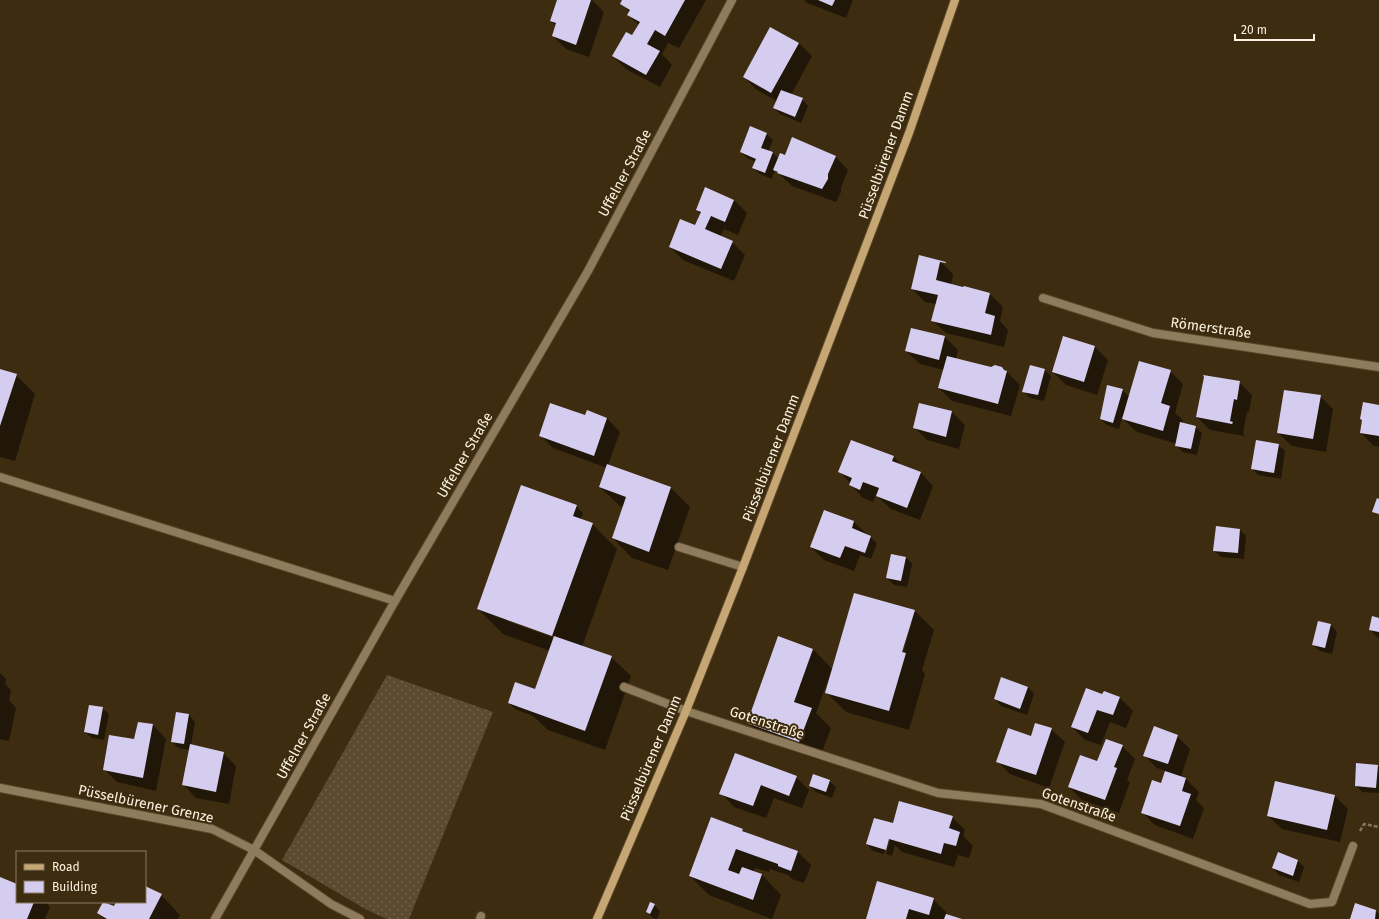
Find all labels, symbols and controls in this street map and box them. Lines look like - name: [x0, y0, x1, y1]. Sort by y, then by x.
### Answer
- scale bar: [1235, 16, 1314, 42]
- text: 20 m: [1241, 23, 1267, 37]
- street label: Püsselbürener Damm: [855, 89, 917, 221]
- street label: Uffelner Straße: [595, 126, 655, 220]
- street label: Römerstraße: [1170, 314, 1252, 342]
- street label: Püsselbürener Damm: [739, 392, 803, 524]
- street label: Uffelner Straße: [434, 409, 496, 501]
- street label: Uffelner Straße: [273, 690, 335, 782]
- street label: Püsselbürener Damm: [617, 693, 685, 823]
- street label: Gotenstraße: [727, 703, 807, 743]
- street label: Püsselbürener Grenze: [77, 781, 215, 827]
- street label: Gotenstraße: [1039, 784, 1119, 826]
- legend: [16, 851, 146, 903]
- text: Road: [52, 860, 80, 874]
- text: Building: [52, 880, 98, 894]

